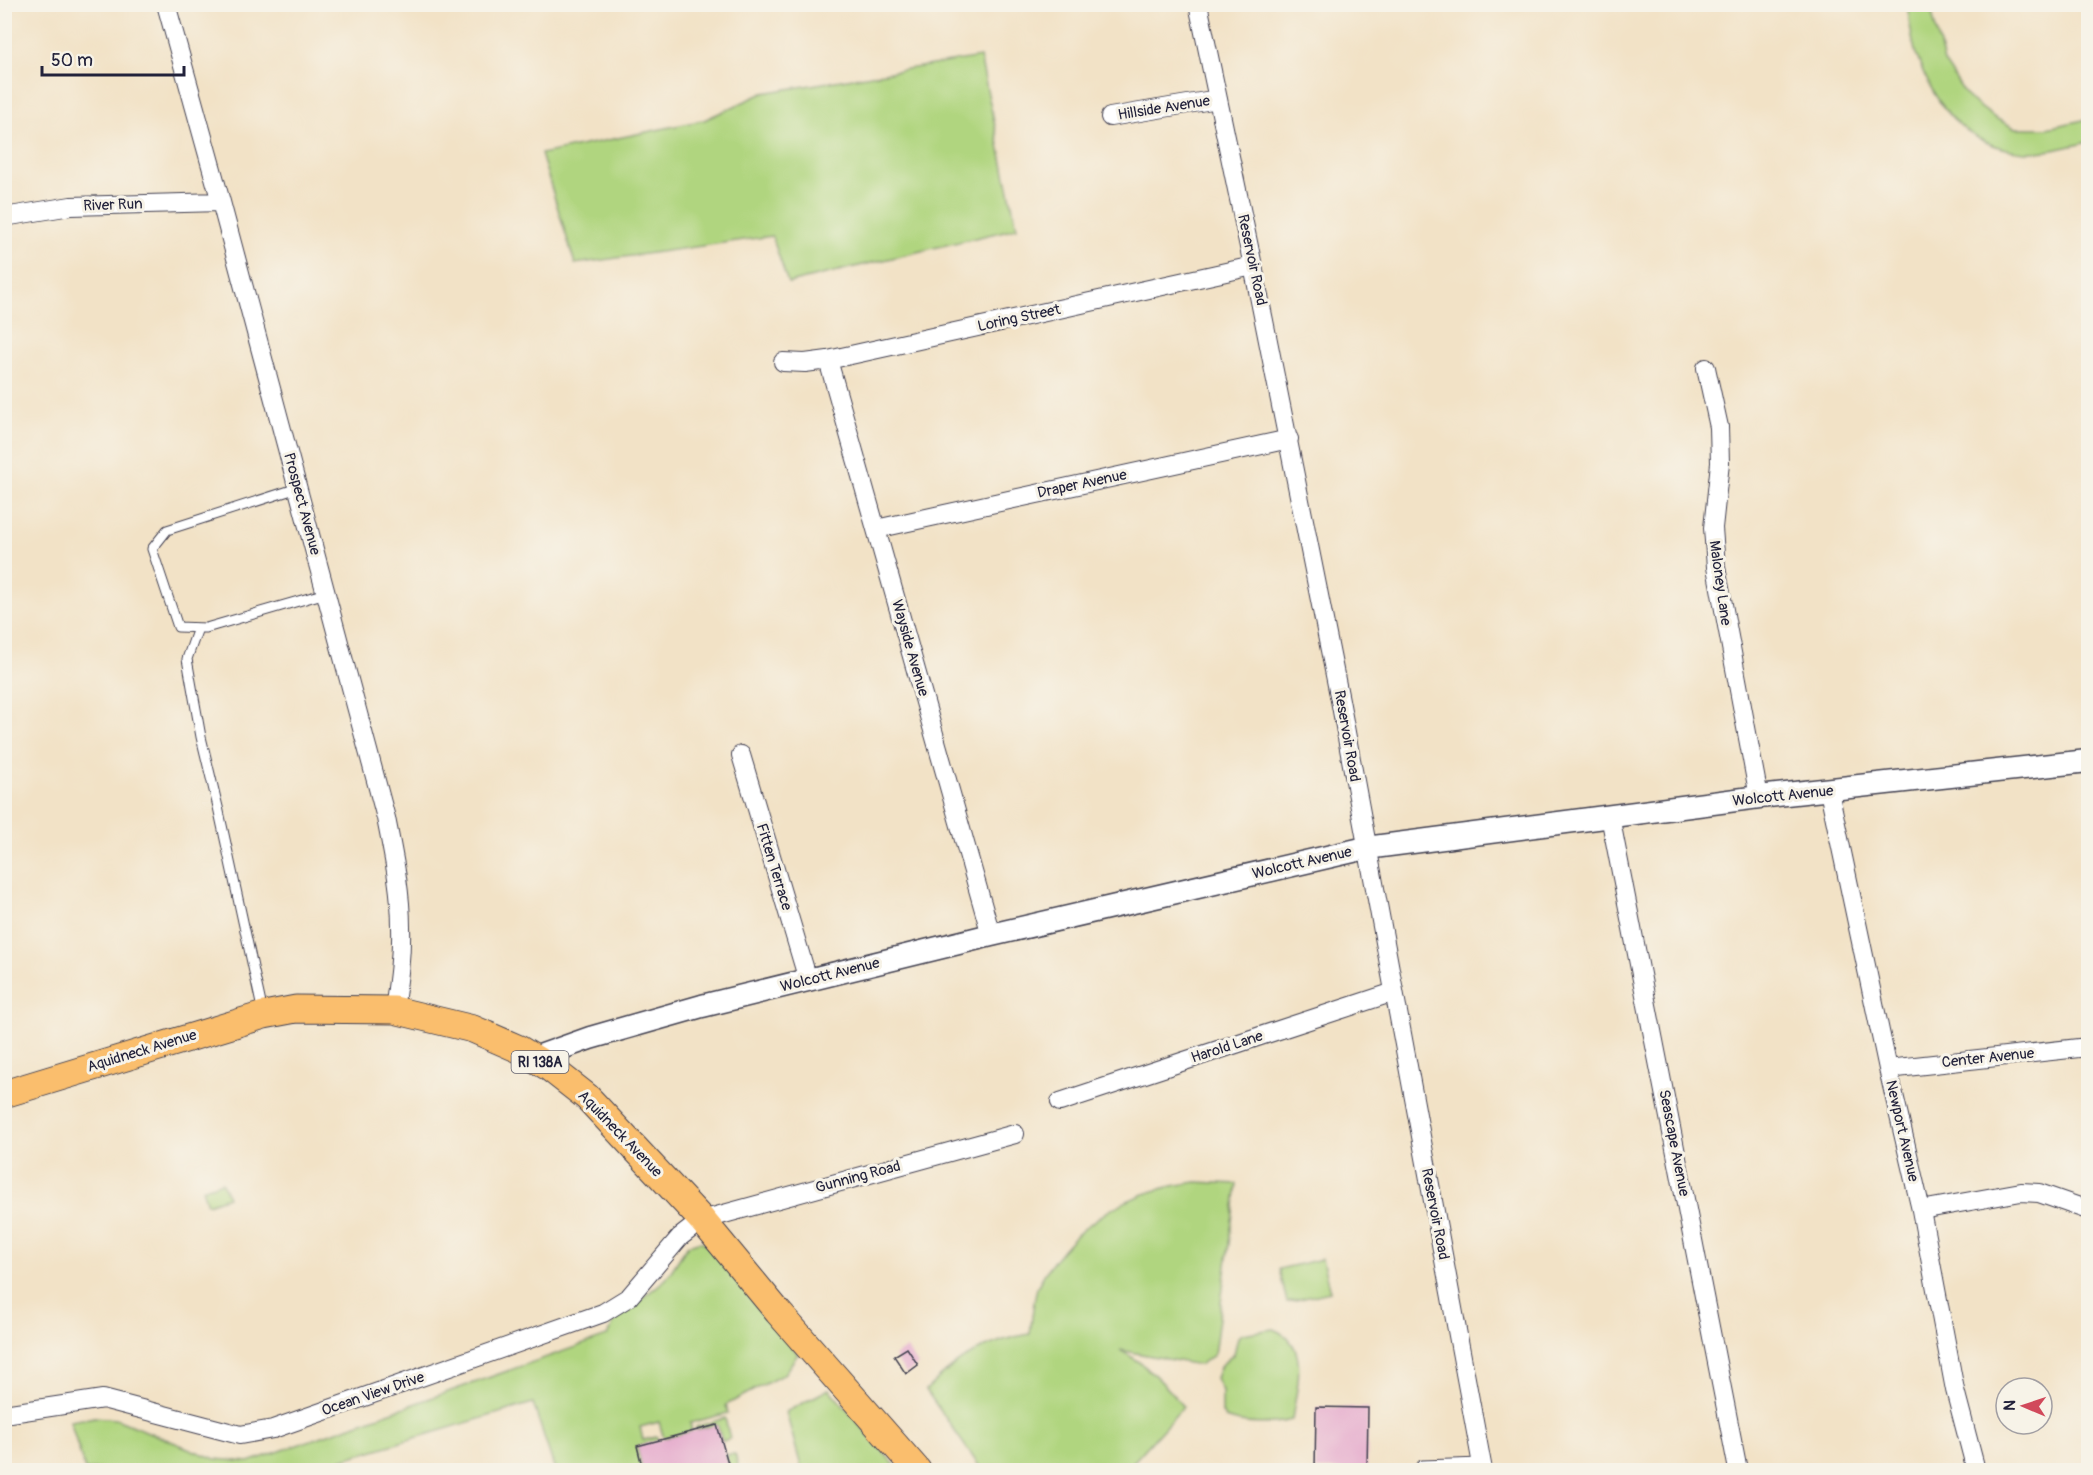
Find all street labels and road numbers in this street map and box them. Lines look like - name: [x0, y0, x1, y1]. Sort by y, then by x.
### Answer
- street label: Hillside Avenue: [1117, 91, 1212, 125]
- street label: River Run: [83, 194, 143, 216]
- street label: Reservoir Road: [1233, 213, 1271, 307]
- street label: Loring Street: [976, 300, 1063, 336]
- street label: Prospect Avenue: [279, 451, 325, 558]
- street label: Draper Avenue: [1036, 465, 1129, 503]
- street label: Maloney Lane: [1705, 539, 1735, 627]
- street label: Wayside Avenue: [887, 597, 933, 699]
- street label: Reservoir Road: [1330, 689, 1364, 783]
- street label: Wolcott Avenue: [1731, 781, 1835, 811]
- street label: Fitten Terrace: [752, 821, 796, 913]
- street label: Wolcott Avenue: [1250, 842, 1354, 884]
- street label: Wolcott Avenue: [778, 953, 882, 997]
- street label: Aquidneck Avenue: [85, 1025, 200, 1077]
- street label: Harold Lane: [1189, 1026, 1266, 1068]
- street label: Center Avenue: [1941, 1044, 2036, 1072]
- road number: RI 138A: [512, 1051, 568, 1073]
- street label: Newport Avenue: [1881, 1078, 1923, 1184]
- street label: Aquidneck Avenue: [574, 1087, 667, 1182]
- street label: Seascape Avenue: [1654, 1088, 1694, 1199]
- street label: Gunning Road: [813, 1157, 903, 1197]
- street label: Reservoir Road: [1417, 1167, 1453, 1261]
- street label: Ocean View Drive: [319, 1367, 427, 1420]

